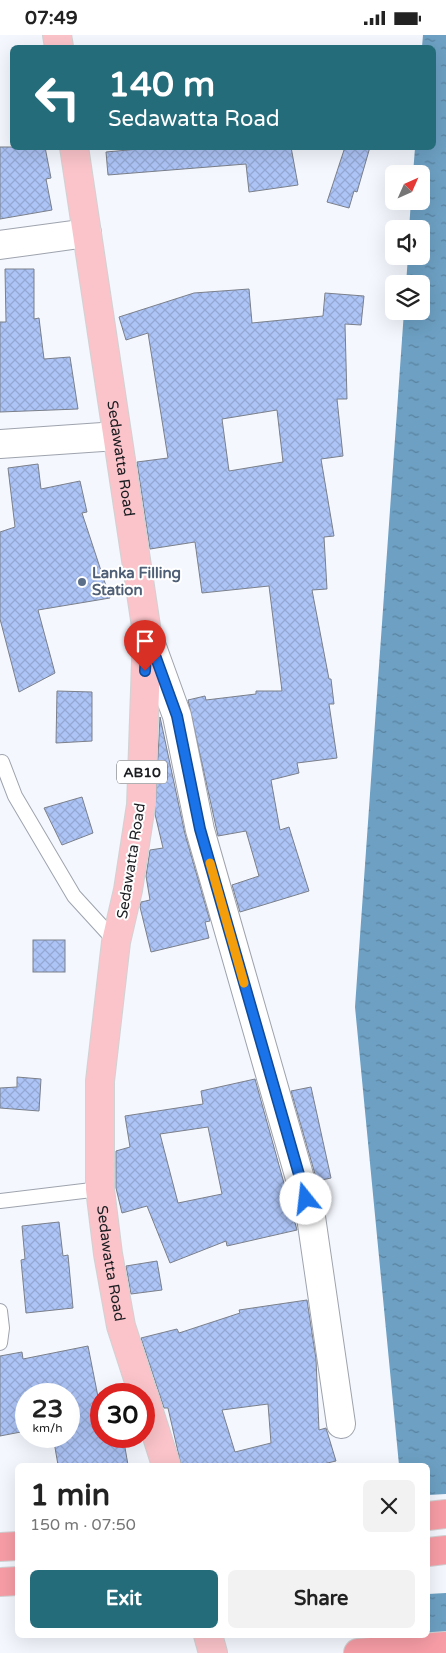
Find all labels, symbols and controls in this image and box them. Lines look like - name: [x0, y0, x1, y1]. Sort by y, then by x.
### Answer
- text: 07:49: [25, 7, 78, 29]
- text: 140 m: [108, 64, 215, 106]
- icon: left: [25, 65, 90, 130]
- text: Sedawatta Road: [108, 106, 280, 132]
- north arrow: [385, 165, 430, 210]
- map controls: [385, 165, 430, 320]
- button: sound: [385, 220, 430, 265]
- button: layers: [385, 275, 430, 320]
- street label: Sedawatta Road: [103, 399, 138, 518]
- place label: Lanka Filling Station: [92, 564, 181, 599]
- marker: Lanka Filling Station: [76, 576, 88, 588]
- pin: [124, 620, 166, 671]
- icon: arrive: [131, 627, 159, 655]
- road number: AB10: [117, 761, 167, 784]
- street label: Sedawatta Road: [113, 802, 149, 920]
- position arrow: [279, 1172, 331, 1224]
- street label: Sedawatta Road: [93, 1204, 129, 1323]
- speed limit sign: 30: [90, 1383, 155, 1448]
- text: 23: [32, 1394, 63, 1424]
- text: km/h: [32, 1421, 63, 1435]
- text: 1 min: [30, 1477, 110, 1514]
- button: close: [363, 1480, 415, 1532]
- text: 150 m · 07:50: [30, 1515, 136, 1535]
- button: Exit: [30, 1570, 218, 1628]
- button: Share: [228, 1570, 415, 1628]

